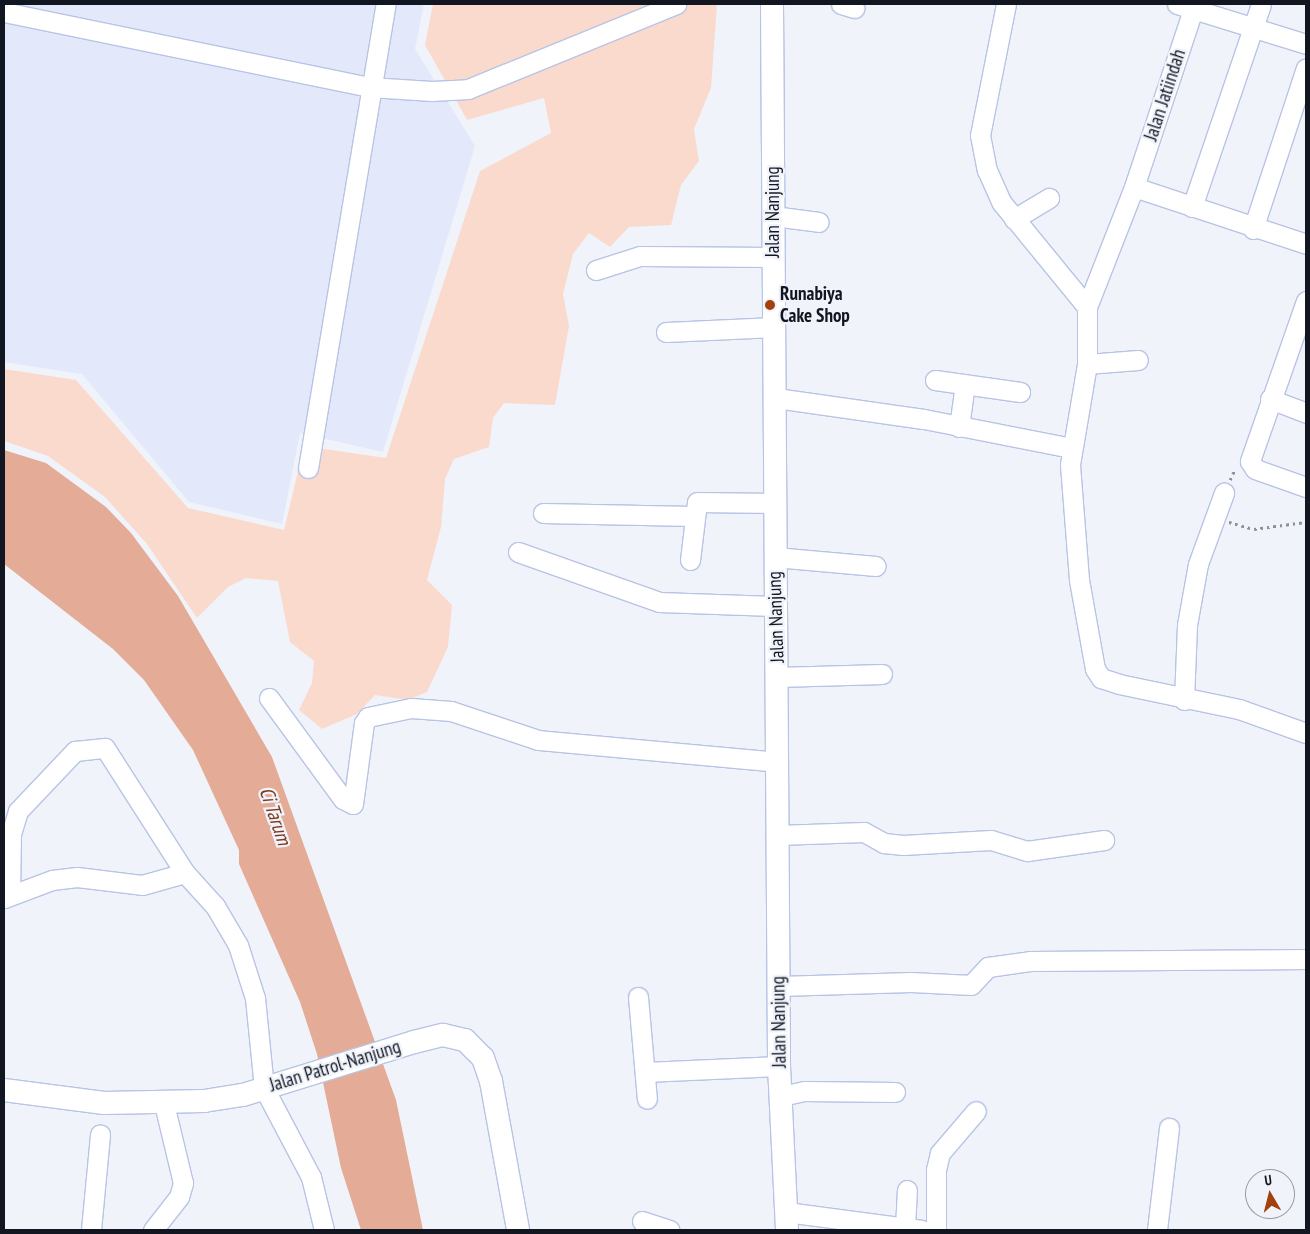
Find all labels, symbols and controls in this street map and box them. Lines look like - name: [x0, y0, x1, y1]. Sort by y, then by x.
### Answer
- street label: Jalan Jatiindah: [1140, 46, 1190, 144]
- street label: Jalan Nanjung: [762, 166, 784, 258]
- place label: Runabiya Cake Shop: [780, 283, 850, 327]
- marker: Runabiya Cake Shop: [764, 299, 776, 311]
- street label: Jalan Nanjung: [763, 571, 789, 663]
- water label: Ci Tarum: [254, 784, 296, 848]
- street label: Jalan Nanjung: [767, 976, 791, 1068]
- street label: Jalan Patrol-Nanjung: [267, 1035, 403, 1097]
- north arrow: [1245, 1169, 1295, 1219]
- text: U: [1263, 1171, 1273, 1190]

